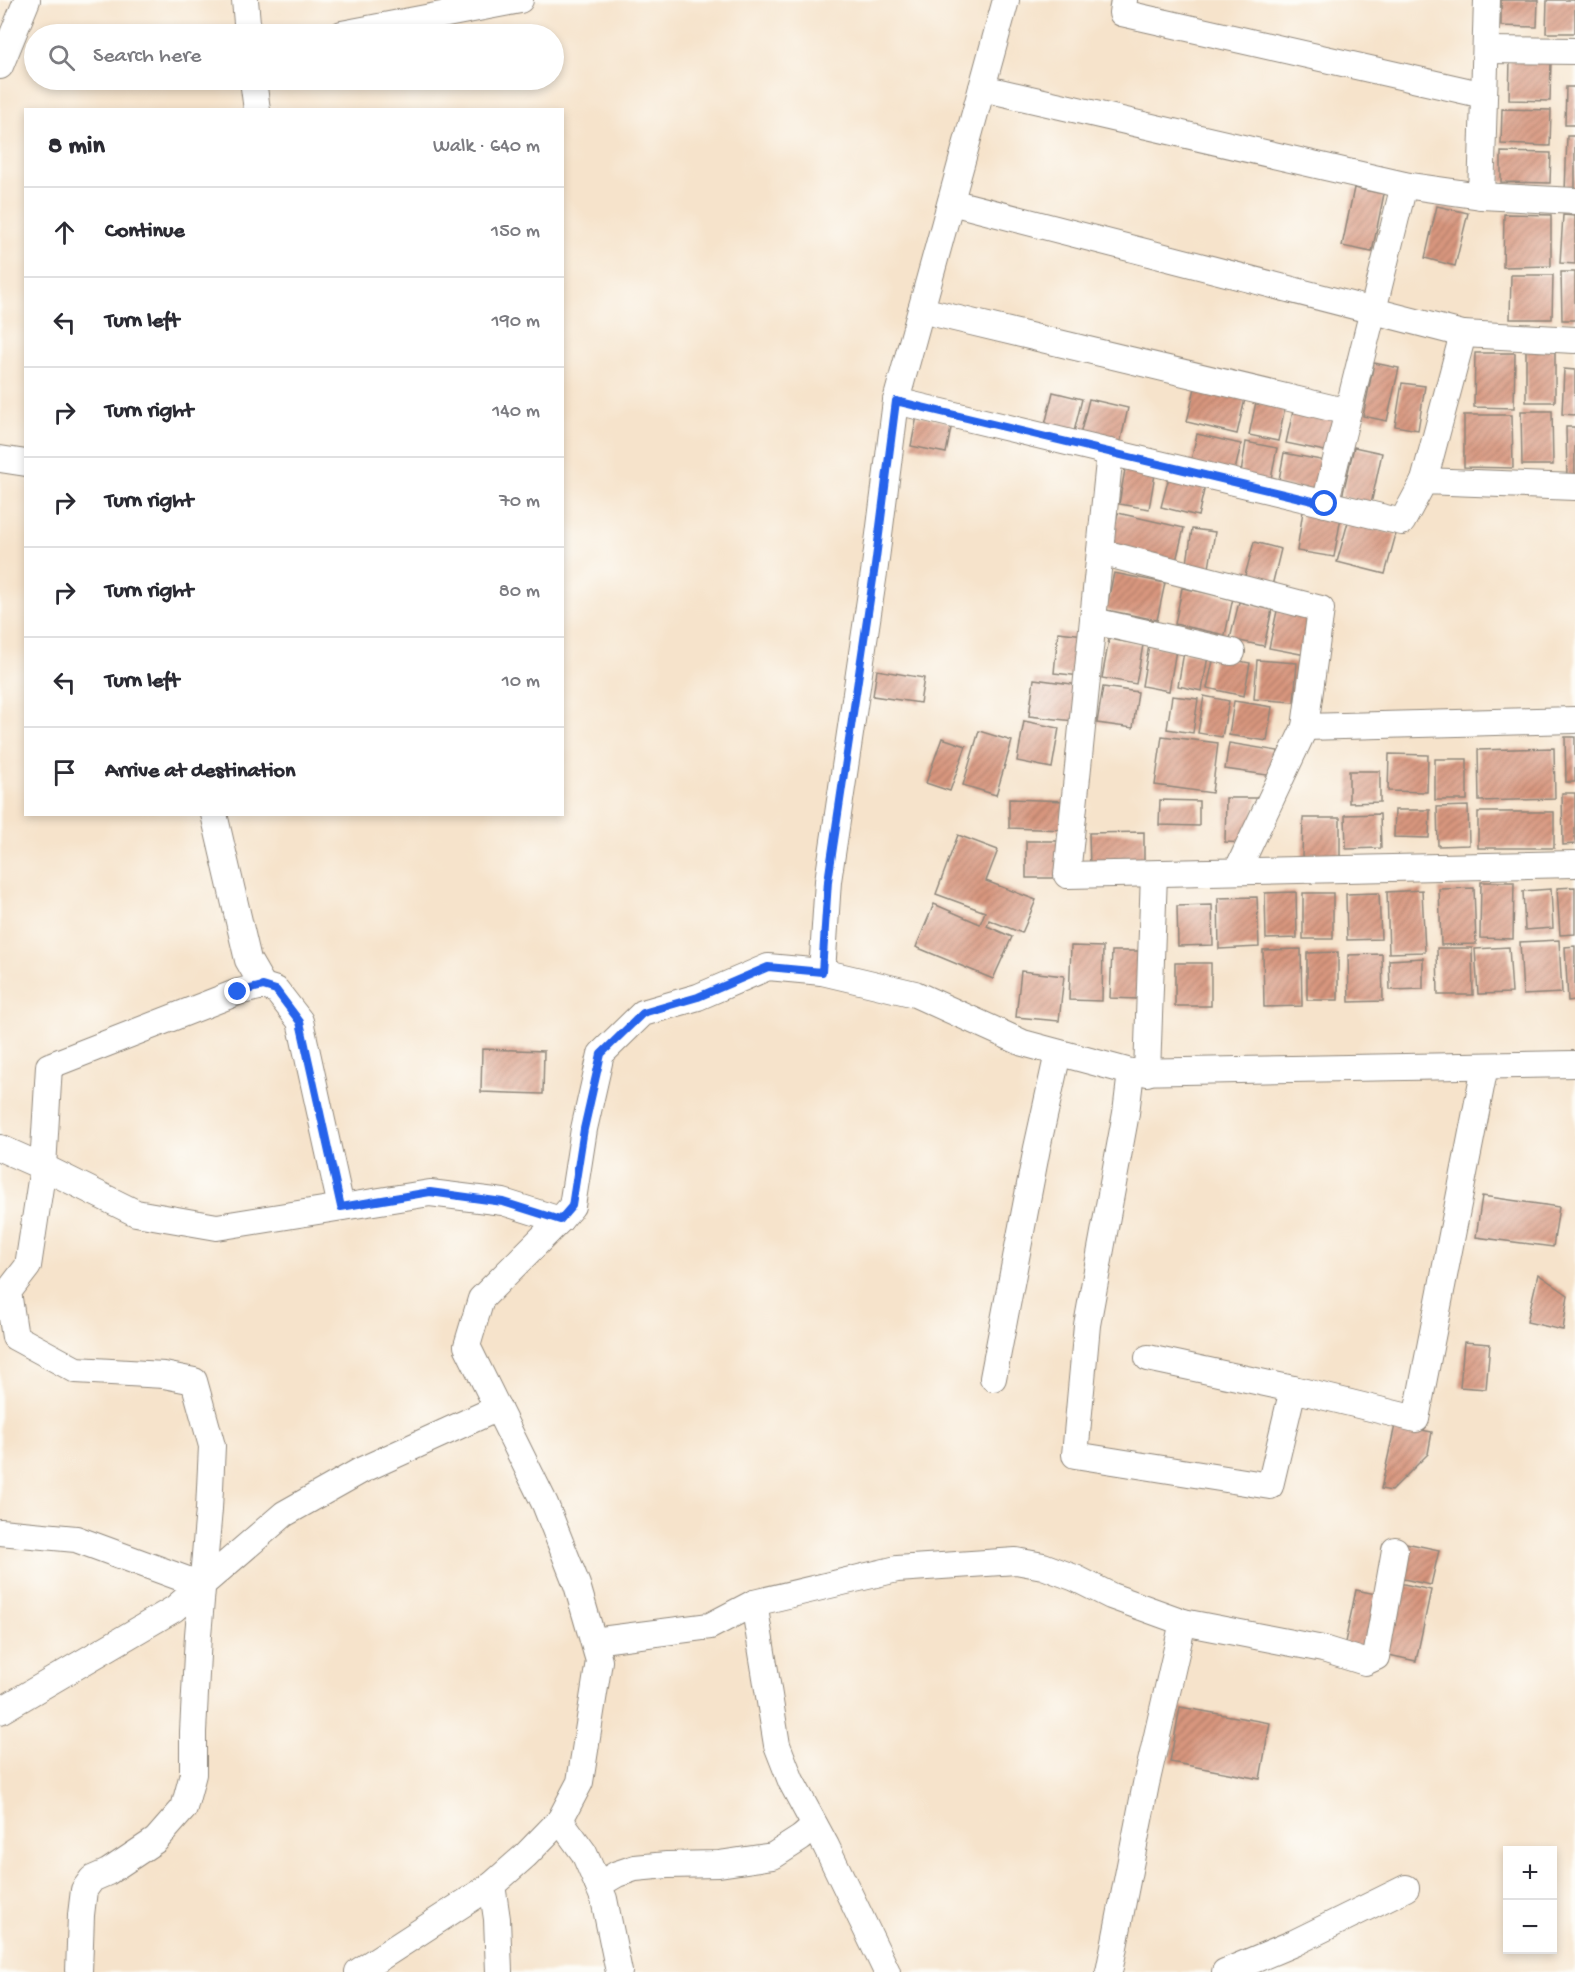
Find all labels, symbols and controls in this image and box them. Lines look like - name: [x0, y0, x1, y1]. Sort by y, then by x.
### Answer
- search box: [24, 24, 564, 90]
- icon: search: [45, 41, 78, 74]
- text: Search here: [93, 44, 201, 70]
- text: 8 min: [48, 132, 105, 163]
- text: Walk · 640 m: [433, 136, 540, 159]
- icon: ahead: [48, 216, 81, 249]
- text: Continue: [105, 219, 185, 245]
- text: 150 m: [491, 221, 540, 244]
- icon: left: [48, 306, 81, 339]
- text: Turn left: [105, 309, 179, 335]
- text: 190 m: [492, 311, 540, 334]
- icon: right: [48, 396, 81, 429]
- text: Turn right: [105, 399, 193, 425]
- text: 140 m: [492, 401, 540, 424]
- icon: right: [48, 486, 81, 519]
- text: Turn right: [105, 489, 193, 515]
- route start: [1311, 490, 1337, 516]
- text: 70 m: [499, 491, 540, 514]
- icon: right: [48, 576, 81, 609]
- text: Turn right: [105, 579, 193, 605]
- text: 80 m: [499, 581, 540, 604]
- icon: left: [48, 666, 81, 699]
- text: Turn left: [105, 669, 179, 695]
- text: 10 m: [502, 671, 540, 694]
- icon: arrive: [48, 756, 81, 789]
- text: Arrive at destination: [105, 759, 295, 785]
- route end: [224, 978, 250, 1004]
- map controls: [1503, 1846, 1557, 1954]
- button: +: [1503, 1846, 1557, 1900]
- button: −: [1503, 1900, 1557, 1954]

